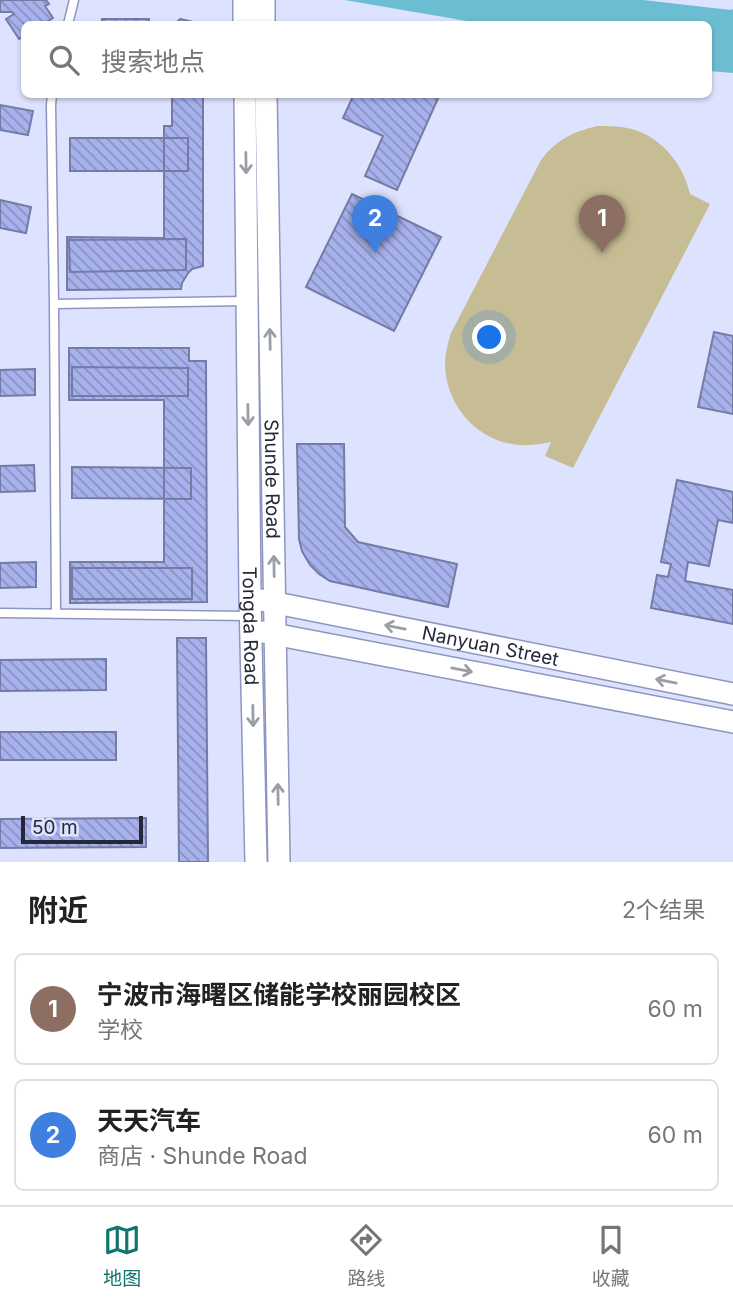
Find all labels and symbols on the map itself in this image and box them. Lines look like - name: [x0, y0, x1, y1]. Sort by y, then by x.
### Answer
- one-way arrow: [239, 151, 253, 174]
- pin: 2: [352, 195, 398, 253]
- pin: 1: [579, 195, 625, 253]
- your location: [472, 320, 506, 354]
- one-way arrow: [263, 328, 277, 351]
- one-way arrow: [241, 403, 255, 426]
- street label: Shunde Road: [260, 419, 285, 539]
- one-way arrow: [267, 555, 280, 578]
- street label: Tongda Road: [238, 567, 263, 686]
- one-way arrow: [384, 619, 407, 633]
- street label: Nanyuan Street: [420, 621, 561, 671]
- one-way arrow: [450, 664, 473, 678]
- one-way arrow: [655, 674, 678, 687]
- one-way arrow: [246, 704, 259, 727]
- one-way arrow: [271, 783, 284, 806]
- scale bar: [21, 813, 144, 845]

